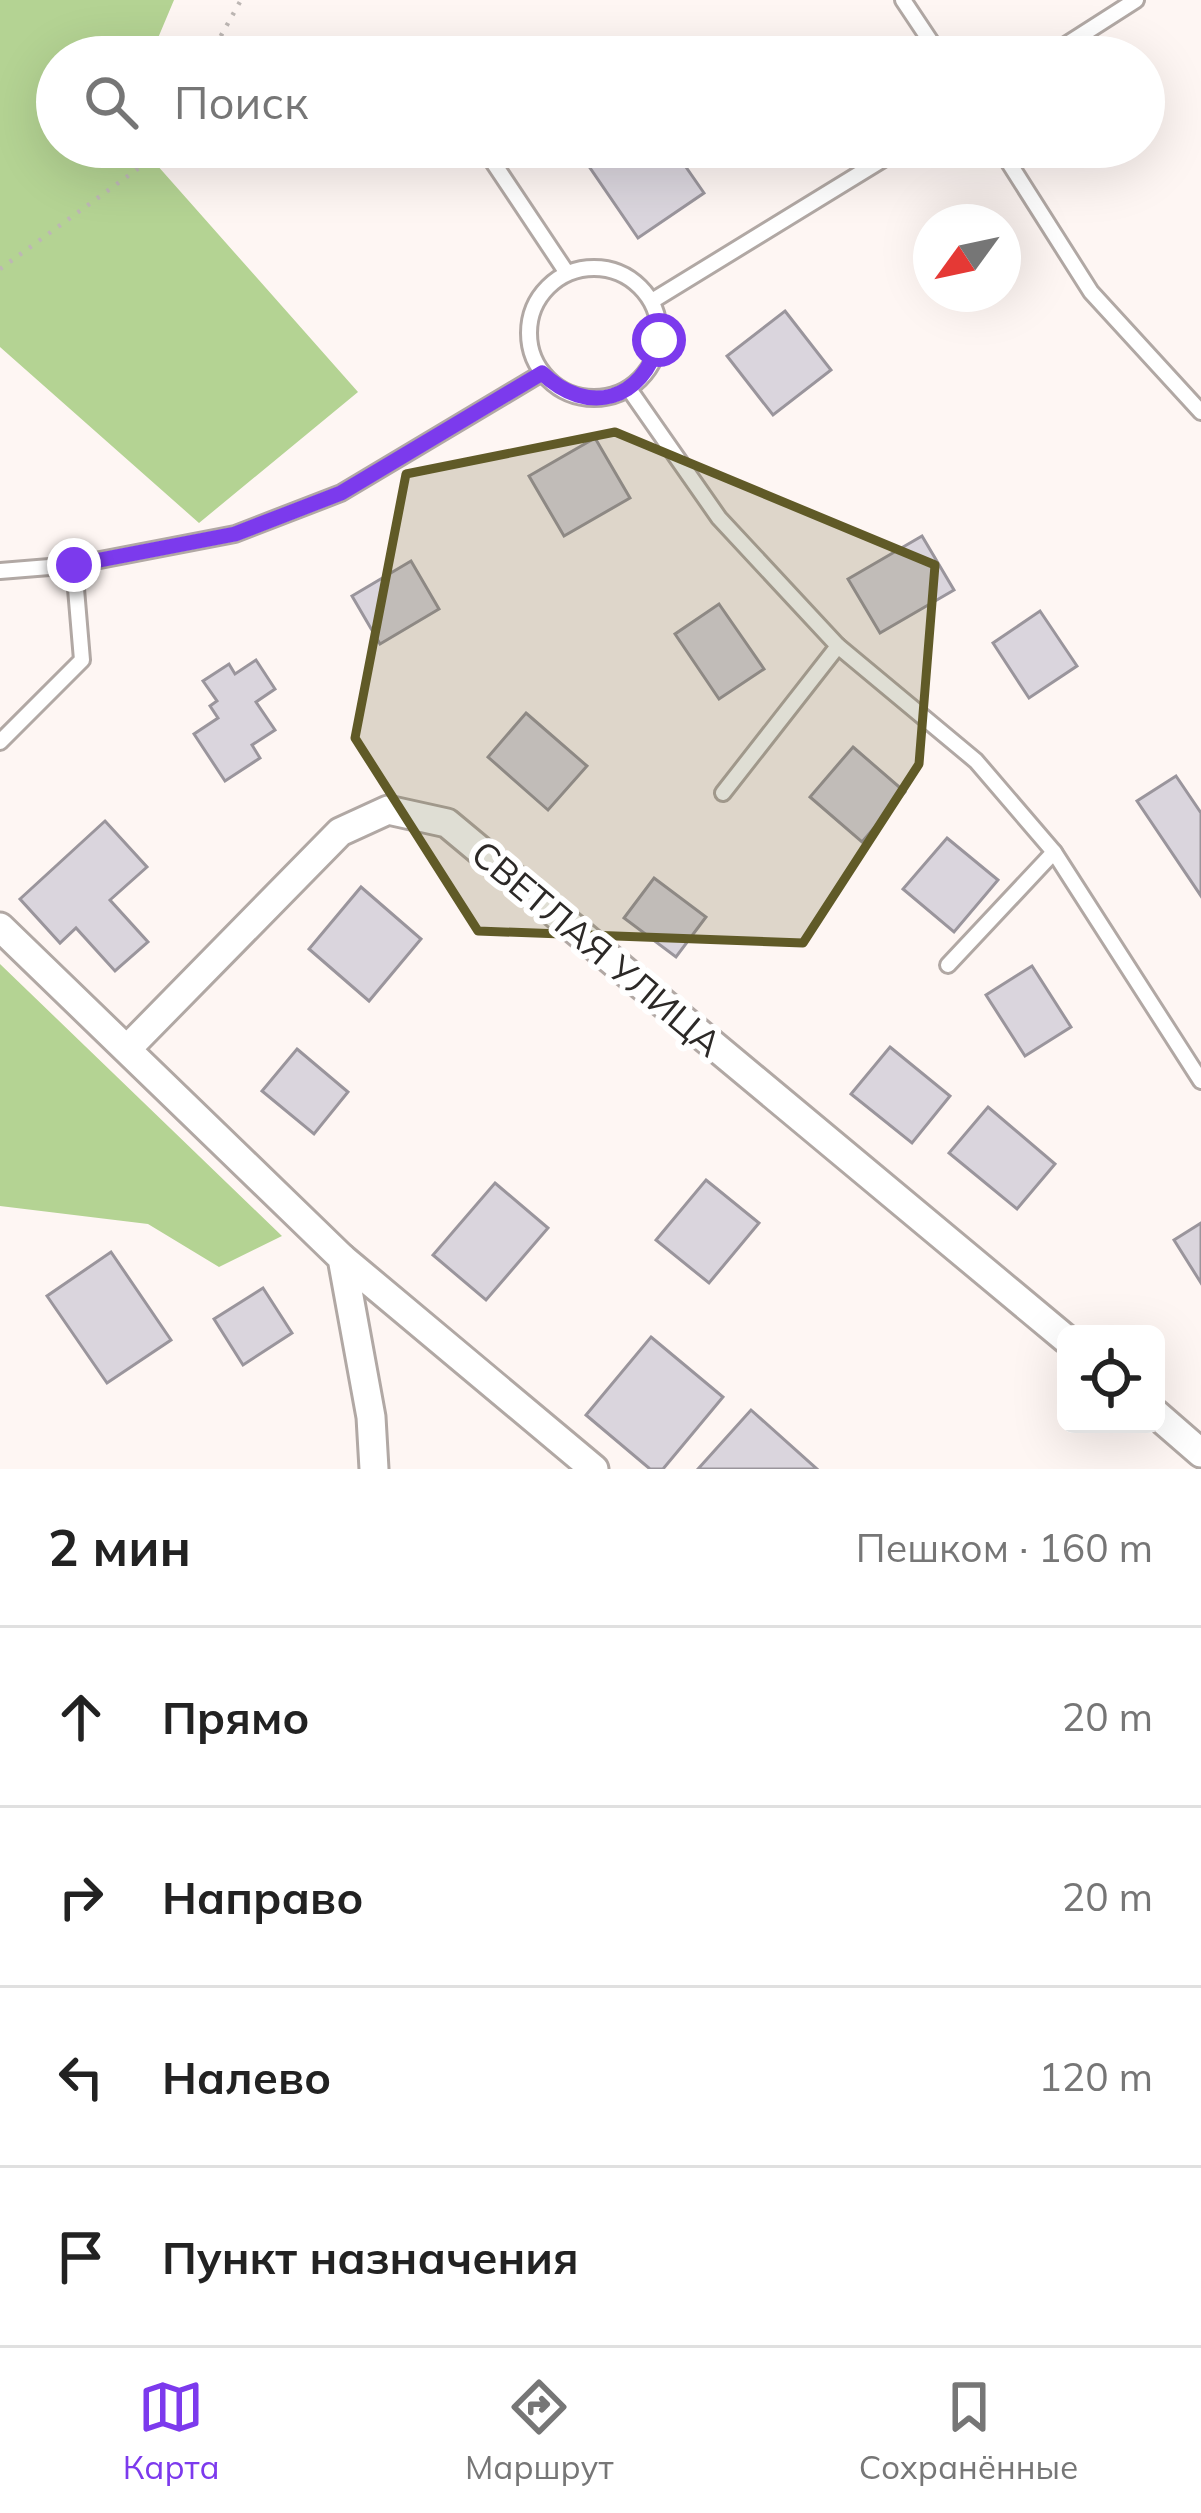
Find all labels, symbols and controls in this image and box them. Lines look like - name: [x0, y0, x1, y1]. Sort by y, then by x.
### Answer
- search box: [36, 36, 1165, 168]
- icon: search: [78, 69, 144, 135]
- text: Поиск: [174, 74, 308, 130]
- north arrow: [913, 204, 1021, 312]
- route start: [632, 313, 686, 367]
- route end: [47, 538, 101, 592]
- street label: СВЕТЛАЯ УЛИЦА: [463, 830, 731, 1066]
- map controls: [1057, 1325, 1165, 1433]
- button: locate: [1057, 1325, 1165, 1433]
- text: 2 мин: [48, 1515, 191, 1579]
- text: Пешком · 160 m: [856, 1523, 1153, 1572]
- icon: ahead: [48, 1684, 114, 1750]
- text: Прямо: [162, 1689, 310, 1745]
- text: 20 m: [1062, 1692, 1153, 1741]
- icon: right: [48, 1864, 114, 1930]
- text: Направо: [162, 1869, 363, 1925]
- text: 20 m: [1062, 1872, 1153, 1921]
- icon: left: [48, 2044, 114, 2110]
- text: Налево: [162, 2049, 331, 2105]
- text: 120 m: [1038, 2052, 1153, 2101]
- icon: arrive: [48, 2224, 114, 2290]
- text: Пункт назначения: [162, 2229, 579, 2285]
- tab: Карта: [123, 2374, 220, 2487]
- tab: Маршрут: [465, 2374, 613, 2487]
- tab: Сохранённые: [859, 2374, 1078, 2487]

